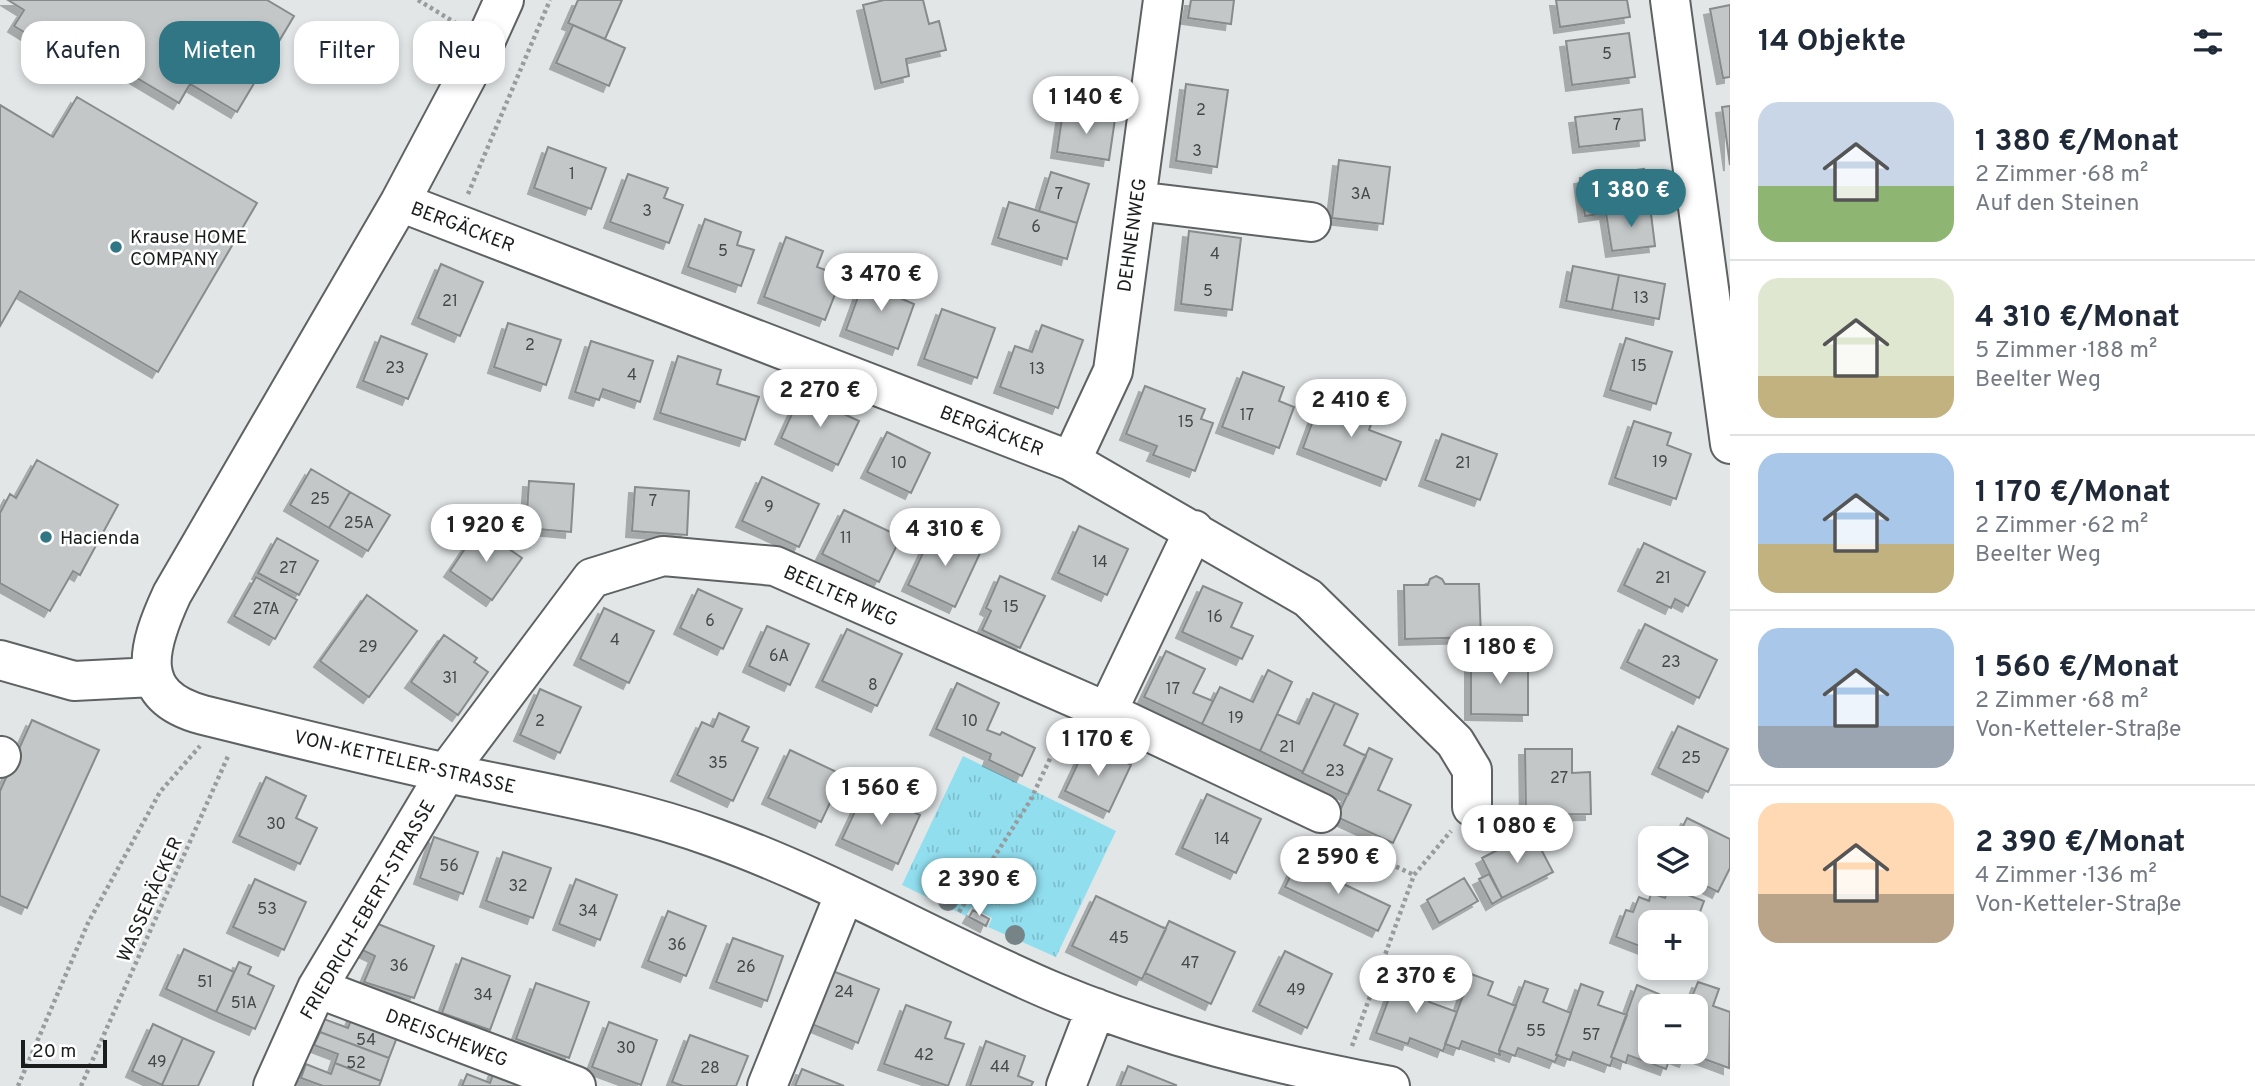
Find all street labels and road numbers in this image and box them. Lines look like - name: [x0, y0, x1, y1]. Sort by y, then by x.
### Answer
- street label: DEHNENWEG: [1113, 177, 1153, 294]
- street label: BERGÄCKER: [407, 196, 518, 259]
- street label: BERGÄCKER: [936, 400, 1047, 463]
- street label: BEELTER WEG: [779, 561, 901, 633]
- street label: VON-KETTELER-STRASSE: [291, 726, 518, 800]
- street label: FRIEDRICH-EBERT-STRASSE: [296, 796, 442, 1024]
- street label: WASSERÄCKER: [112, 833, 189, 966]
- street label: DREISCHEWEG: [381, 1004, 511, 1073]

